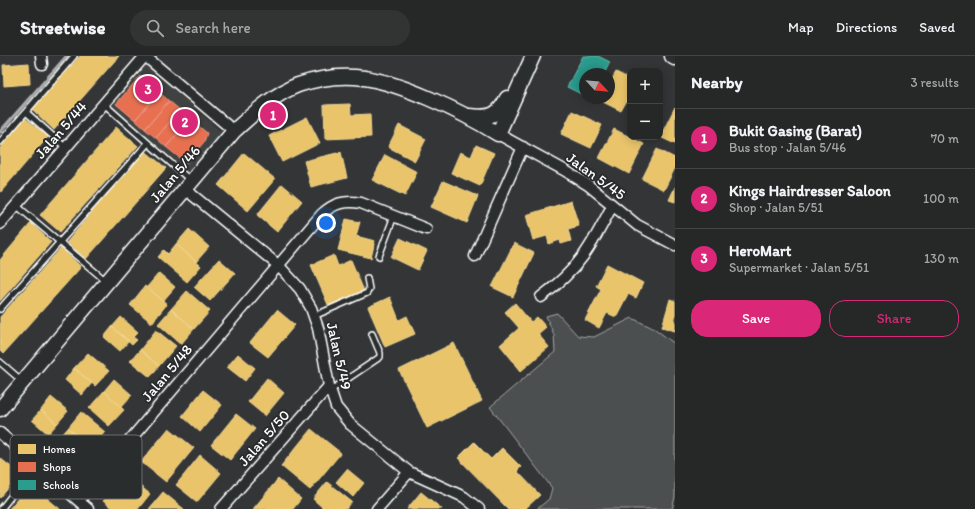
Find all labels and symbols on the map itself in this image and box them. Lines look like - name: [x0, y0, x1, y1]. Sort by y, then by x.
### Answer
- north arrow: [579, 68, 615, 104]
- pin: 3: [135, 74, 161, 104]
- street label: Jalan 5/44: [31, 98, 91, 162]
- pin: 1: [260, 100, 286, 130]
- pin: 2: [172, 107, 198, 137]
- street label: Jalan 5/46: [146, 142, 204, 206]
- street label: Jalan 5/45: [563, 148, 629, 204]
- your location: [316, 213, 336, 233]
- street label: Jalan 5/49: [322, 320, 356, 392]
- street label: Jalan 5/48: [138, 341, 196, 405]
- street label: Jalan 5/50: [235, 406, 293, 470]
- legend: [10, 435, 142, 499]
- text: Homes: [43, 443, 76, 456]
- text: Shops: [43, 461, 71, 474]
- text: Schools: [43, 479, 79, 492]

